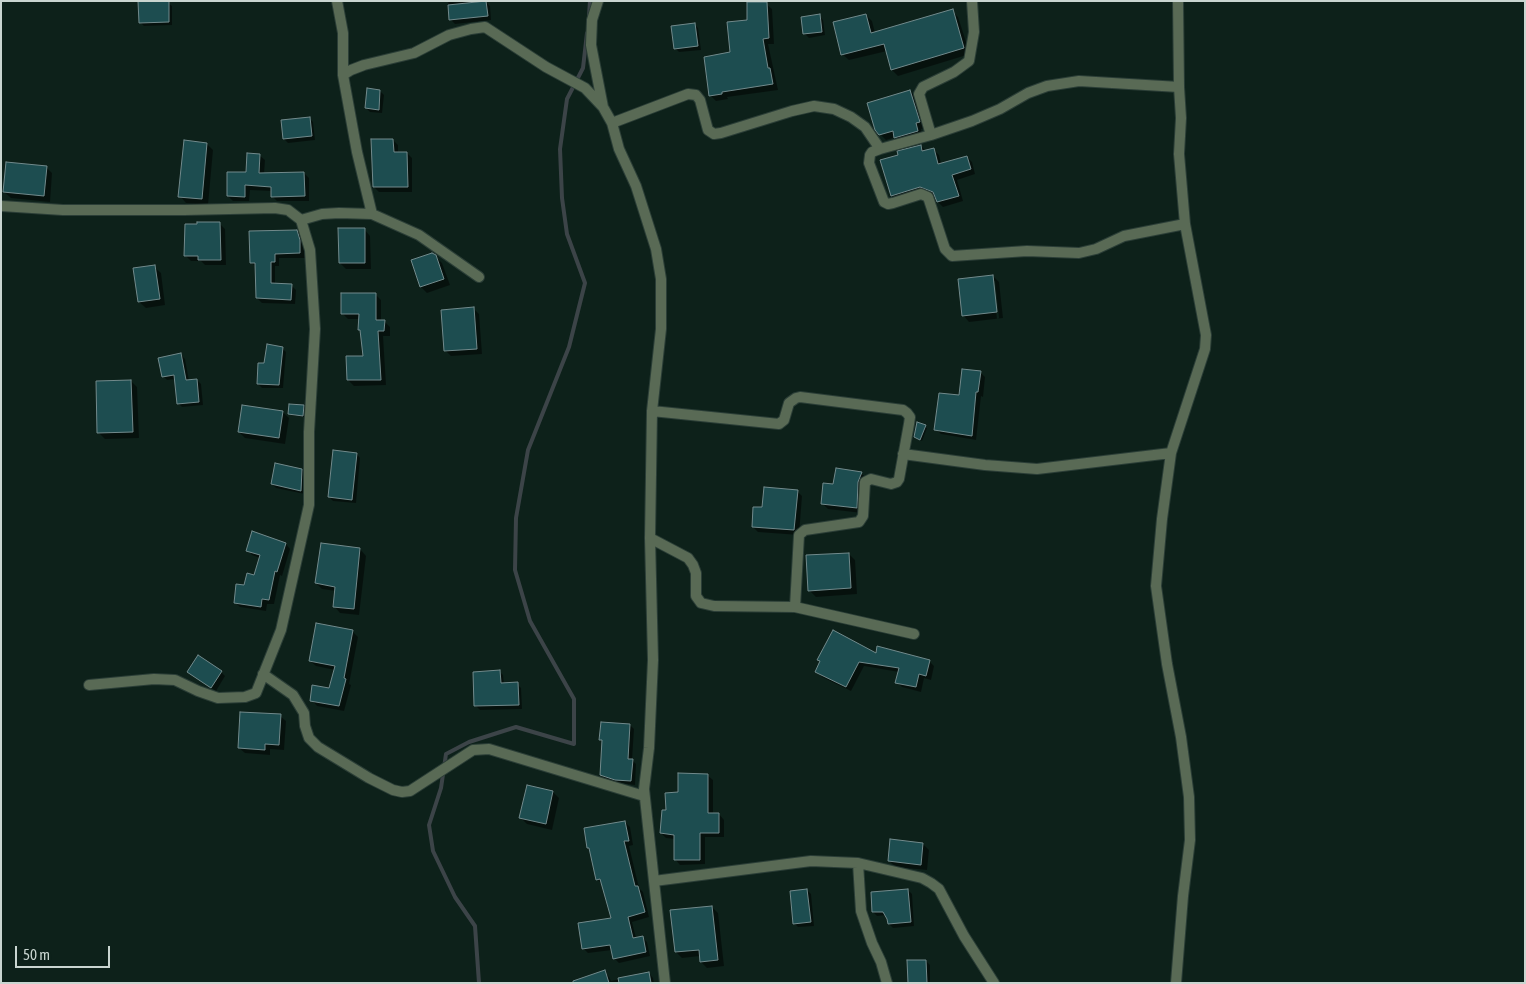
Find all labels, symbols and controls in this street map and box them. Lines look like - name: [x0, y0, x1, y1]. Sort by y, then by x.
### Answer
- scale bar: [18, 936, 112, 968]
- text: 50 m: [23, 946, 50, 963]

